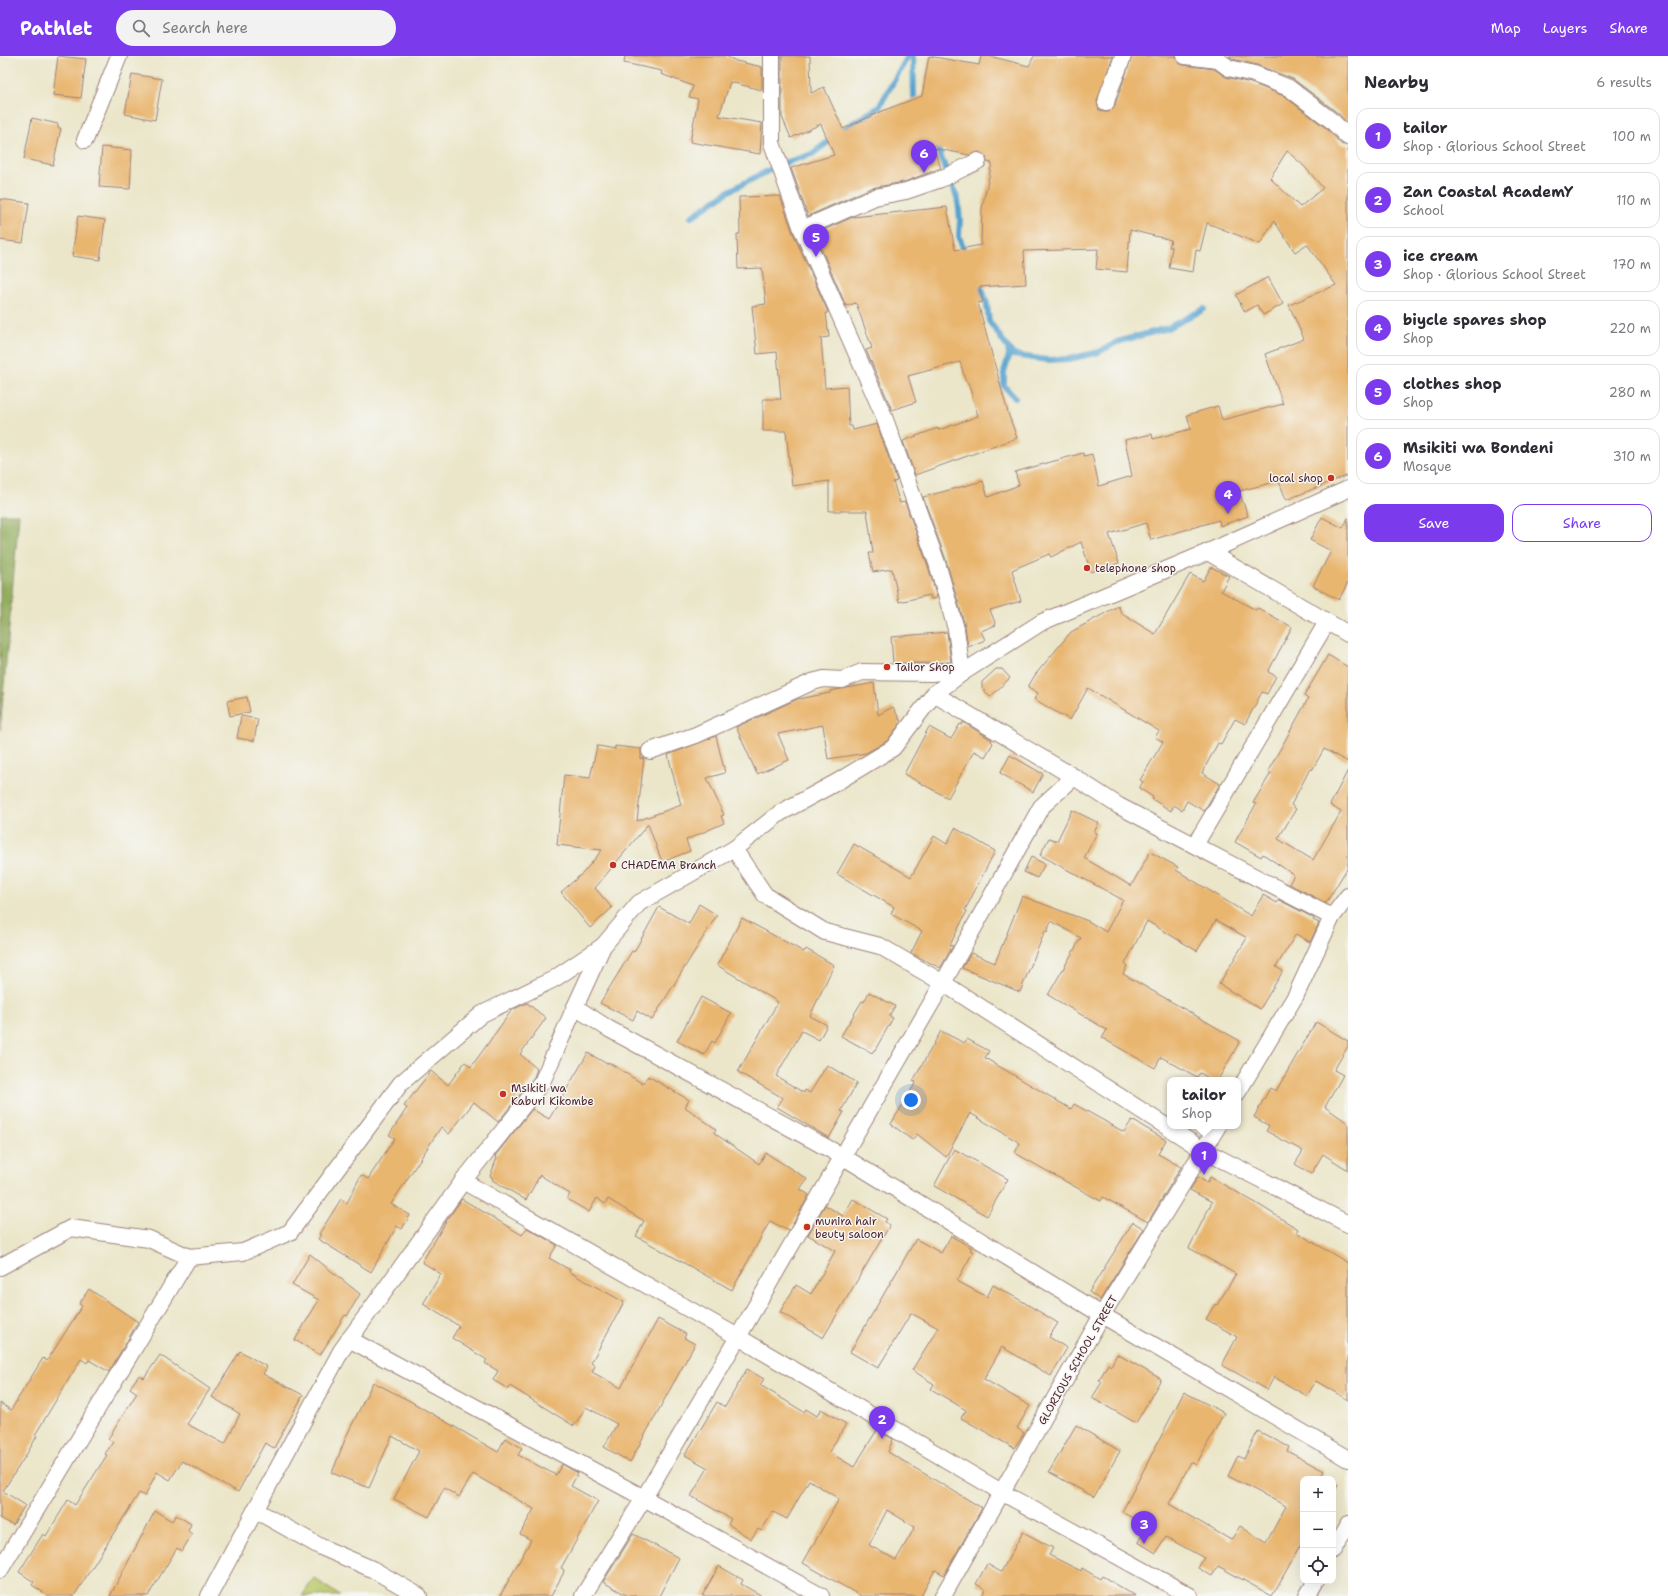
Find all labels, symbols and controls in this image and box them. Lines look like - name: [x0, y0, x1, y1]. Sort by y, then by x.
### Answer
- search box: [116, 10, 396, 46]
- text: Pathlet: [20, 16, 92, 41]
- icon: search: [130, 17, 152, 39]
- text: Search here: [162, 18, 248, 38]
- text: Map: [1491, 19, 1521, 37]
- text: Layers: [1543, 19, 1587, 37]
- text: Share: [1609, 19, 1648, 37]
- text: Nearby: [1364, 71, 1429, 93]
- text: 6 results: [1596, 74, 1652, 91]
- text: tailor: [1403, 118, 1448, 138]
- text: 1: [1375, 128, 1381, 145]
- text: 100 m: [1612, 128, 1651, 145]
- text: Shop · Glorious School Street: [1403, 138, 1586, 155]
- pin: 6: [911, 140, 937, 173]
- text: Zan Coastal AcademY: [1403, 182, 1573, 202]
- text: 2: [1373, 192, 1383, 209]
- text: 110 m: [1616, 192, 1651, 209]
- text: School: [1403, 202, 1444, 219]
- pin: 5: [803, 224, 829, 257]
- text: ice cream: [1403, 246, 1478, 266]
- text: 3: [1373, 256, 1383, 273]
- text: 170 m: [1613, 256, 1651, 273]
- text: Shop · Glorious School Street: [1403, 266, 1586, 283]
- text: biycle spares shop: [1403, 310, 1546, 330]
- text: 4: [1373, 320, 1383, 337]
- text: 220 m: [1609, 320, 1651, 337]
- text: Shop: [1403, 330, 1433, 347]
- text: clothes shop: [1403, 374, 1502, 394]
- text: 5: [1374, 384, 1382, 401]
- text: 280 m: [1609, 384, 1651, 401]
- text: Shop: [1403, 394, 1433, 411]
- text: Msikiti wa Bondeni: [1403, 438, 1553, 458]
- text: 6: [1373, 448, 1383, 465]
- text: 310 m: [1613, 448, 1651, 465]
- text: Mosque: [1403, 458, 1452, 475]
- place label: local shop: [1269, 471, 1323, 486]
- marker: local shop: [1326, 473, 1336, 483]
- pin: 4: [1215, 481, 1241, 514]
- button: Save: [1364, 504, 1504, 542]
- button: Share: [1512, 504, 1652, 542]
- place label: telephone shop: [1095, 561, 1176, 576]
- marker: telephone shop: [1082, 563, 1092, 573]
- place label: Tailor Shop: [895, 660, 955, 675]
- marker: Tailor Shop: [882, 662, 892, 672]
- place label: CHADEMA Branch: [621, 858, 716, 873]
- marker: CHADEMA Branch: [608, 860, 618, 870]
- popup: [1167, 1077, 1241, 1129]
- place label: Msikiti wa Kaburi Kikombe: [511, 1081, 594, 1109]
- text: tailor: [1182, 1085, 1226, 1105]
- marker: Msikiti wa Kaburi Kikombe: [498, 1089, 508, 1099]
- your location: [901, 1090, 921, 1110]
- text: Shop: [1182, 1105, 1212, 1122]
- pin: 1: [1191, 1142, 1217, 1175]
- place label: munira hair beuty saloon: [815, 1214, 884, 1242]
- marker: munira hair beuty saloon: [802, 1222, 812, 1232]
- street label: GLORIOUS SCHOOL STREET: [1035, 1292, 1121, 1427]
- pin: 2: [869, 1406, 895, 1439]
- map controls: [1300, 1476, 1336, 1584]
- button: +: [1300, 1476, 1336, 1512]
- pin: 3: [1131, 1511, 1157, 1544]
- button: −: [1300, 1512, 1336, 1548]
- button: locate: [1300, 1548, 1336, 1584]

